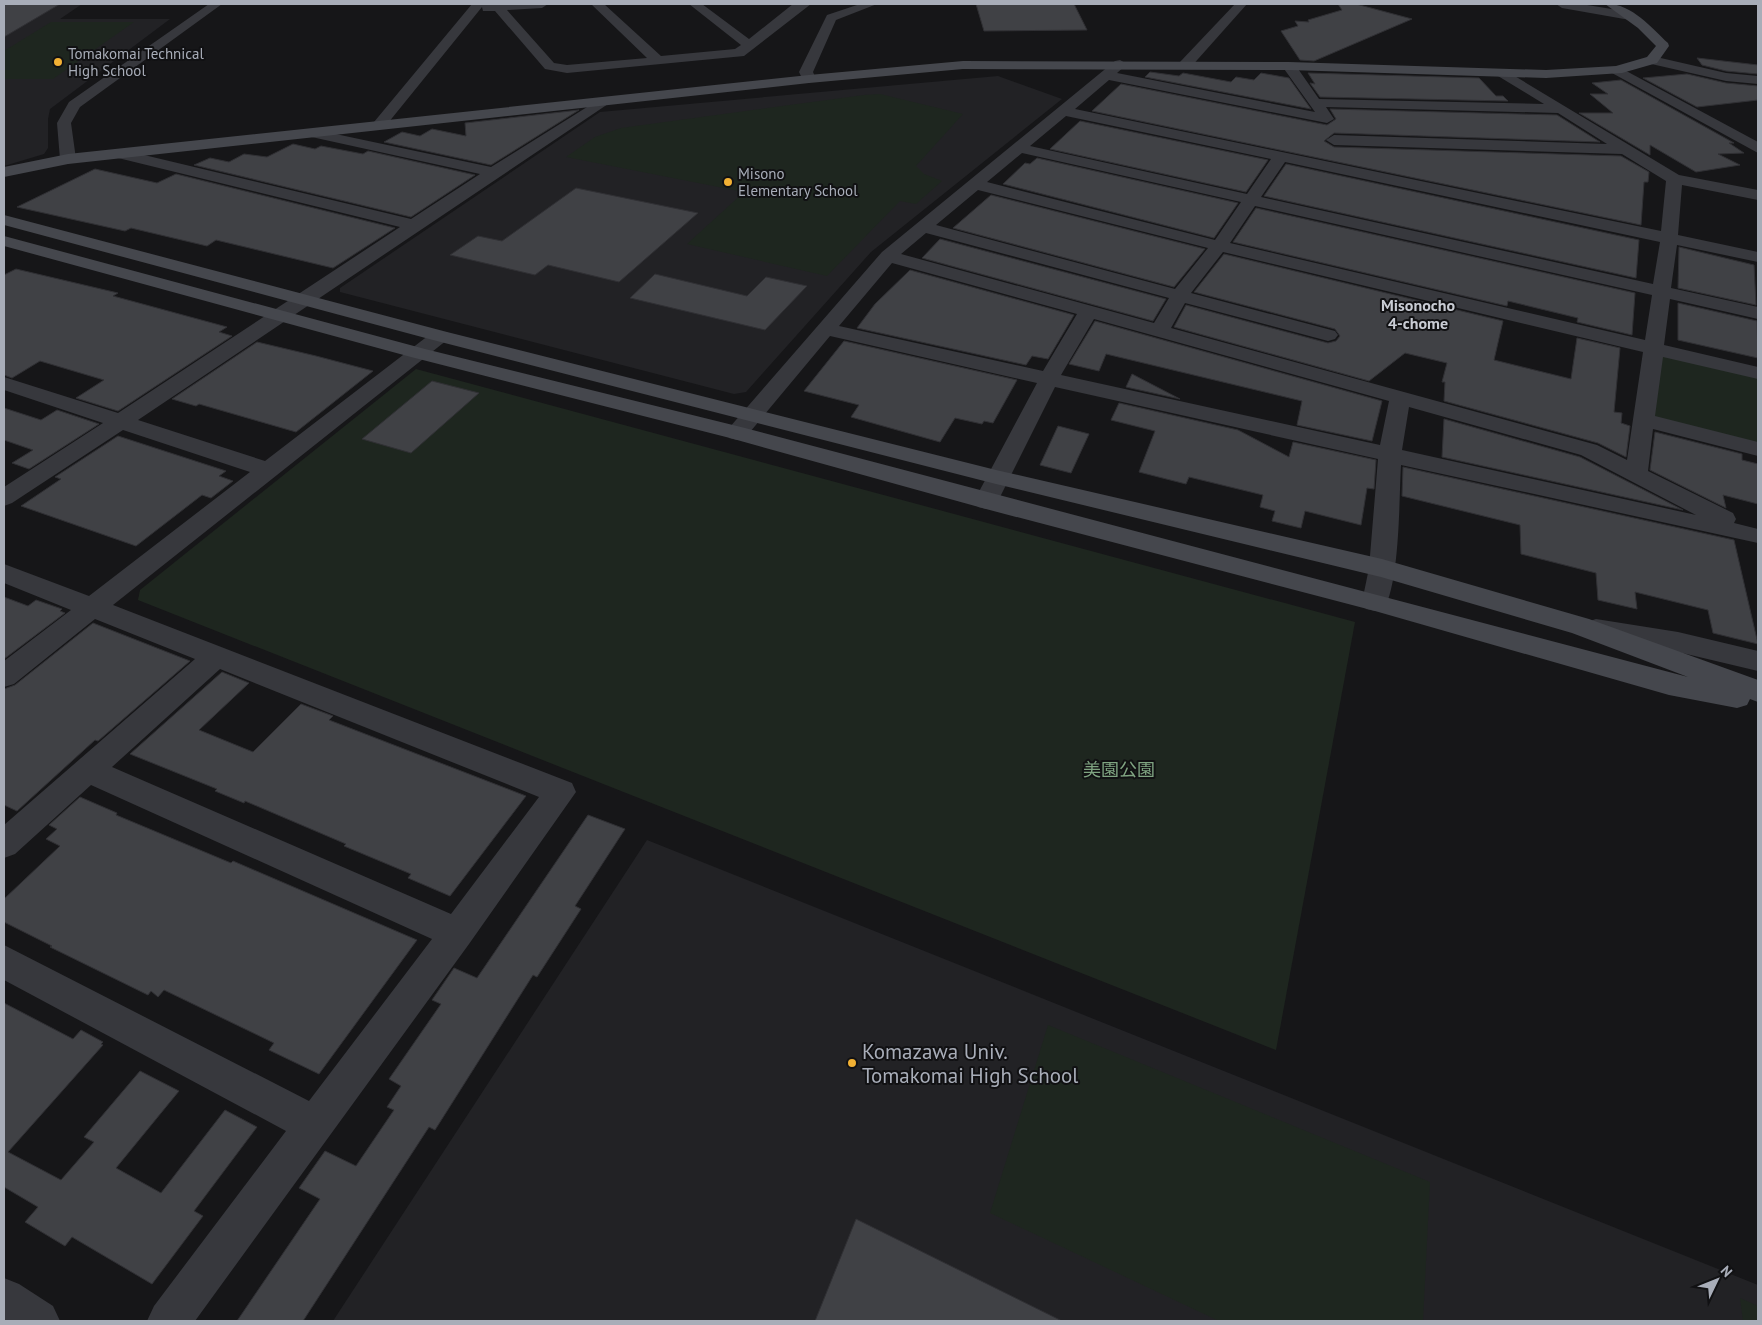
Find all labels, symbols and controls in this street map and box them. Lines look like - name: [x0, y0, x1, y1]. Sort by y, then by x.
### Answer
- place label: Tomakomai Technical High School: [68, 44, 205, 80]
- marker: Tomakomai Technical High School: [52, 56, 64, 68]
- place label: Misono Elementary School: [738, 164, 858, 200]
- marker: Misono Elementary School: [722, 176, 734, 188]
- district label: Misonocho 4-chome: [1381, 295, 1455, 333]
- park label: 美園公園: [1083, 758, 1155, 781]
- place label: Komazawa Univ. Tomakomai High School: [862, 1038, 1078, 1089]
- marker: Komazawa Univ. Tomakomai High School: [846, 1057, 858, 1069]
- north arrow: [1692, 1255, 1742, 1305]
- text: N: [1717, 1262, 1736, 1281]

